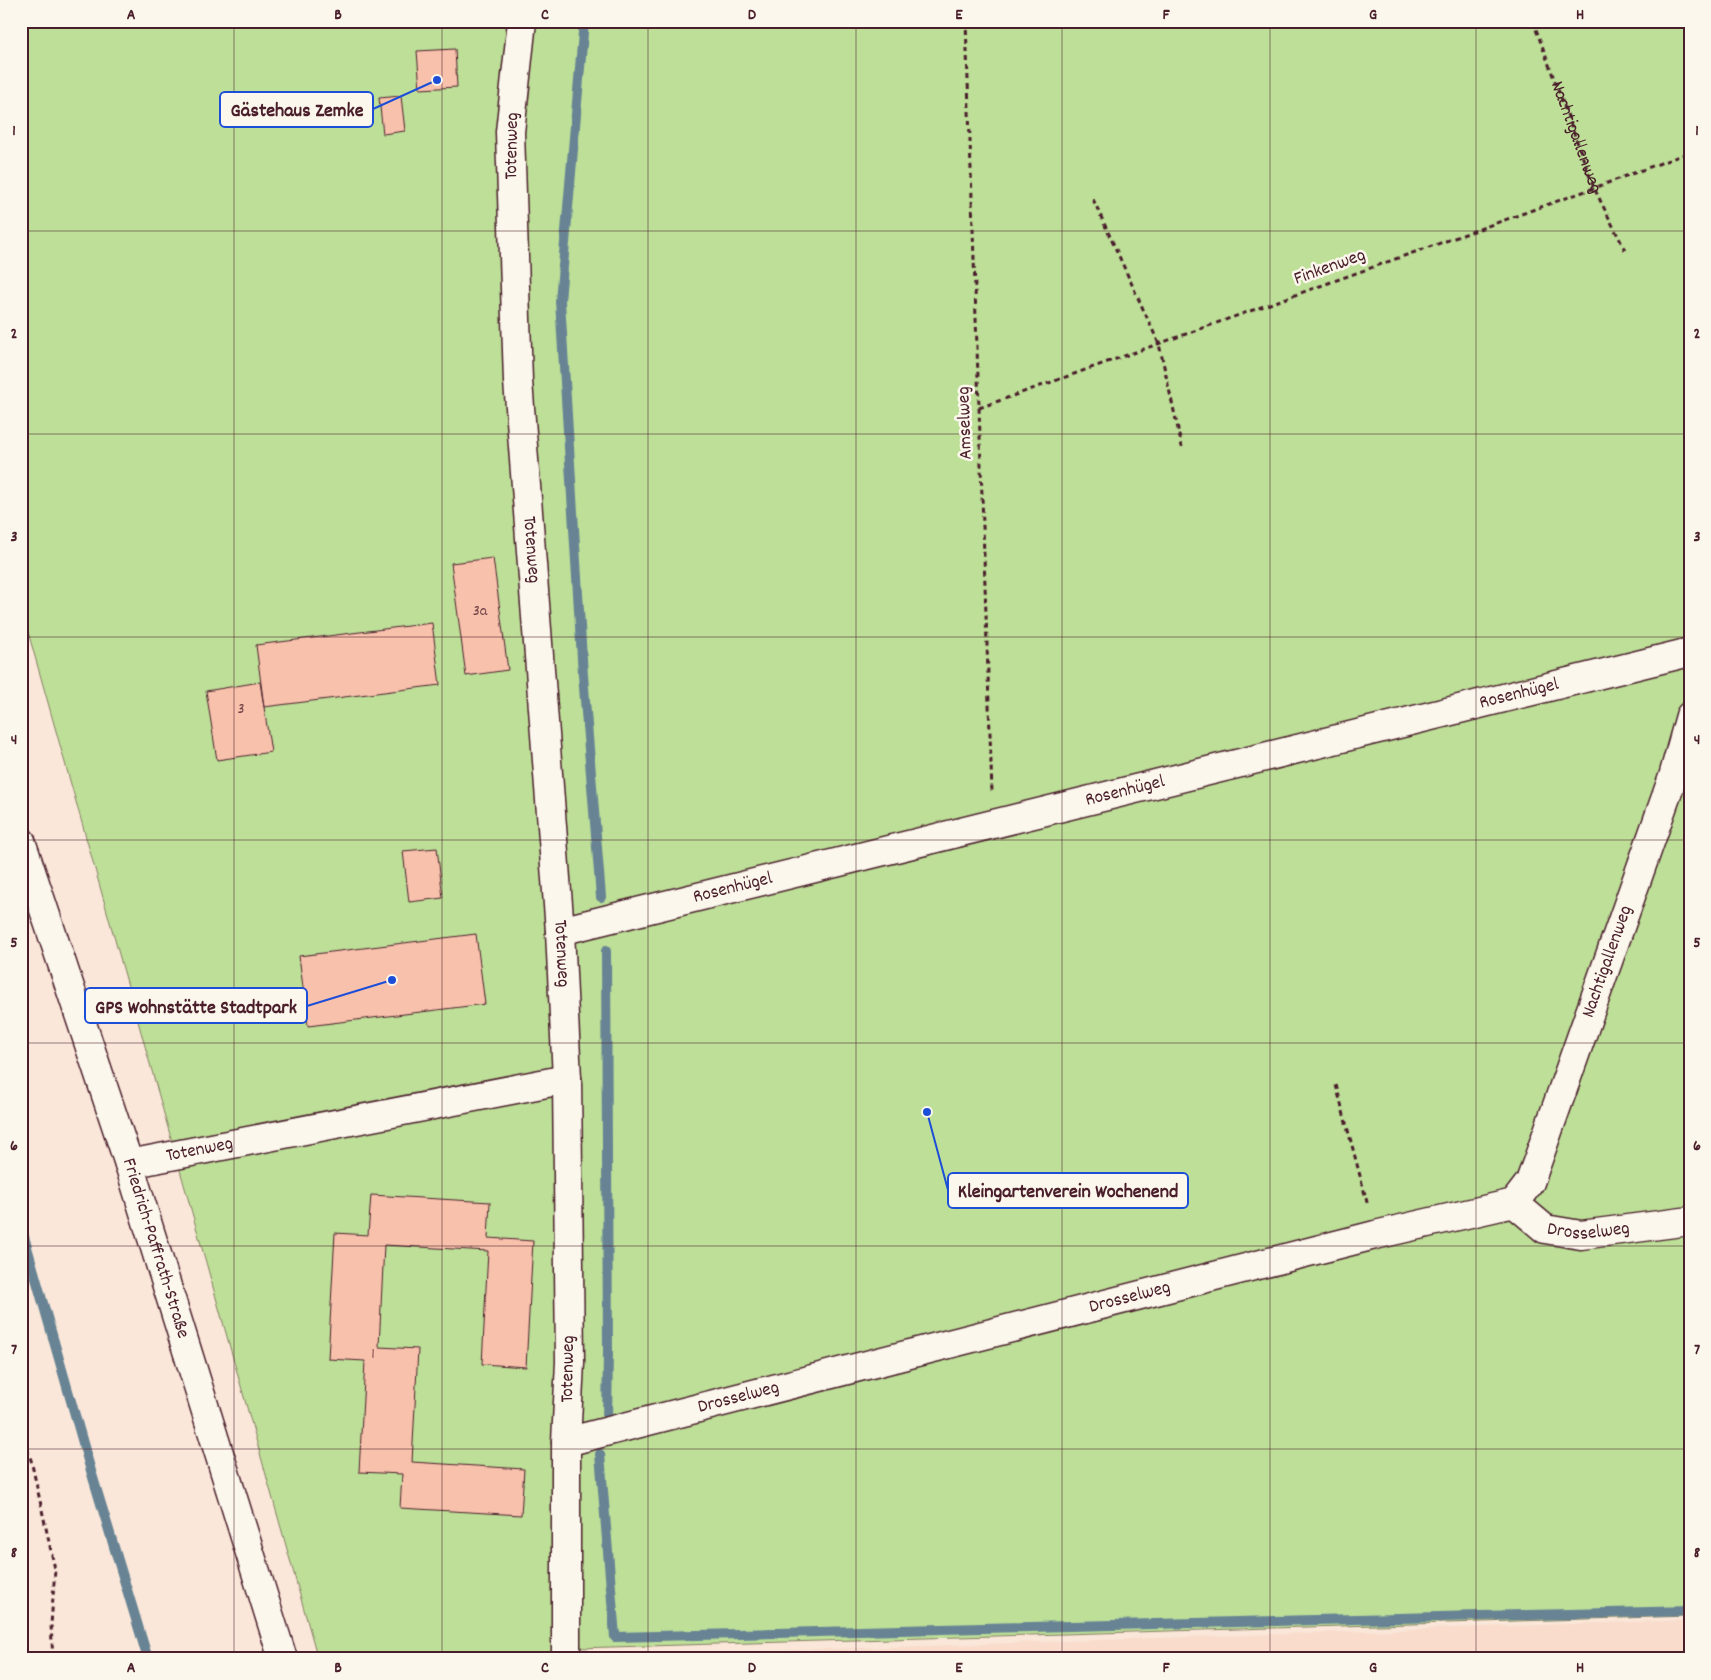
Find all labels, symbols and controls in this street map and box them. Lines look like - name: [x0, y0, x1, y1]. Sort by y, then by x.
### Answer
- text: A: [127, 4, 136, 27]
- text: B: [334, 4, 342, 27]
- text: C: [541, 4, 549, 27]
- text: D: [748, 4, 757, 27]
- text: E: [955, 4, 963, 27]
- text: F: [1162, 4, 1170, 27]
- text: G: [1369, 4, 1377, 27]
- text: H: [1576, 4, 1584, 27]
- street label: Nachtigallenweg: [1543, 78, 1608, 199]
- callout: Gästehaus Zemke: [220, 92, 373, 127]
- text: Gästehaus Zemke: [230, 98, 364, 126]
- street label: Totenweg: [499, 112, 527, 180]
- text: 1: [12, 120, 16, 143]
- text: 1: [1695, 120, 1699, 143]
- street label: Finkenweg: [1290, 243, 1370, 293]
- text: 2: [11, 323, 18, 346]
- text: 2: [1694, 323, 1701, 346]
- street label: Amselweg: [951, 386, 981, 460]
- street label: Totenweg: [515, 515, 547, 584]
- text: 3: [10, 526, 18, 549]
- text: 3: [1693, 526, 1701, 549]
- house number: 3a: [473, 600, 488, 623]
- street label: Rosenhügel: [1477, 671, 1562, 717]
- house number: 3: [237, 698, 245, 721]
- text: 4: [11, 729, 17, 752]
- text: 4: [1694, 729, 1700, 752]
- street label: Rosenhügel: [1082, 769, 1168, 814]
- street label: Rosenhügel: [690, 865, 776, 911]
- street label: Nachtigallenweg: [1575, 902, 1640, 1022]
- street label: Totenweg: [546, 919, 576, 988]
- text: 5: [10, 932, 18, 955]
- text: 5: [1693, 932, 1701, 955]
- callout: GPS Wohnstätte Stadtpark: [85, 988, 307, 1023]
- text: GPS Wohnstätte Stadtpark: [95, 995, 297, 1023]
- street label: Totenweg: [164, 1131, 235, 1170]
- text: 6: [10, 1135, 18, 1158]
- text: 6: [1693, 1135, 1701, 1158]
- street label: Friedrich-Paffrath-Straße: [115, 1155, 196, 1342]
- callout: Kleingartenverein Wochenend: [948, 1173, 1188, 1208]
- text: Kleingartenverein Wochenend: [958, 1179, 1178, 1207]
- street label: Drosselweg: [1545, 1215, 1631, 1249]
- street label: Drosselweg: [1086, 1274, 1173, 1321]
- street label: Totenweg: [555, 1335, 583, 1403]
- text: 7: [11, 1339, 17, 1362]
- text: 7: [1694, 1339, 1700, 1362]
- house number: 1: [371, 1343, 375, 1366]
- street label: Drosselweg: [695, 1374, 782, 1421]
- text: 8: [11, 1542, 18, 1565]
- text: 8: [1694, 1542, 1701, 1565]
- text: A: [127, 1657, 136, 1680]
- text: B: [334, 1657, 342, 1680]
- text: C: [541, 1657, 549, 1680]
- text: D: [748, 1657, 757, 1680]
- text: E: [955, 1657, 963, 1680]
- text: F: [1162, 1657, 1170, 1680]
- text: G: [1369, 1657, 1377, 1680]
- text: H: [1576, 1657, 1584, 1680]

